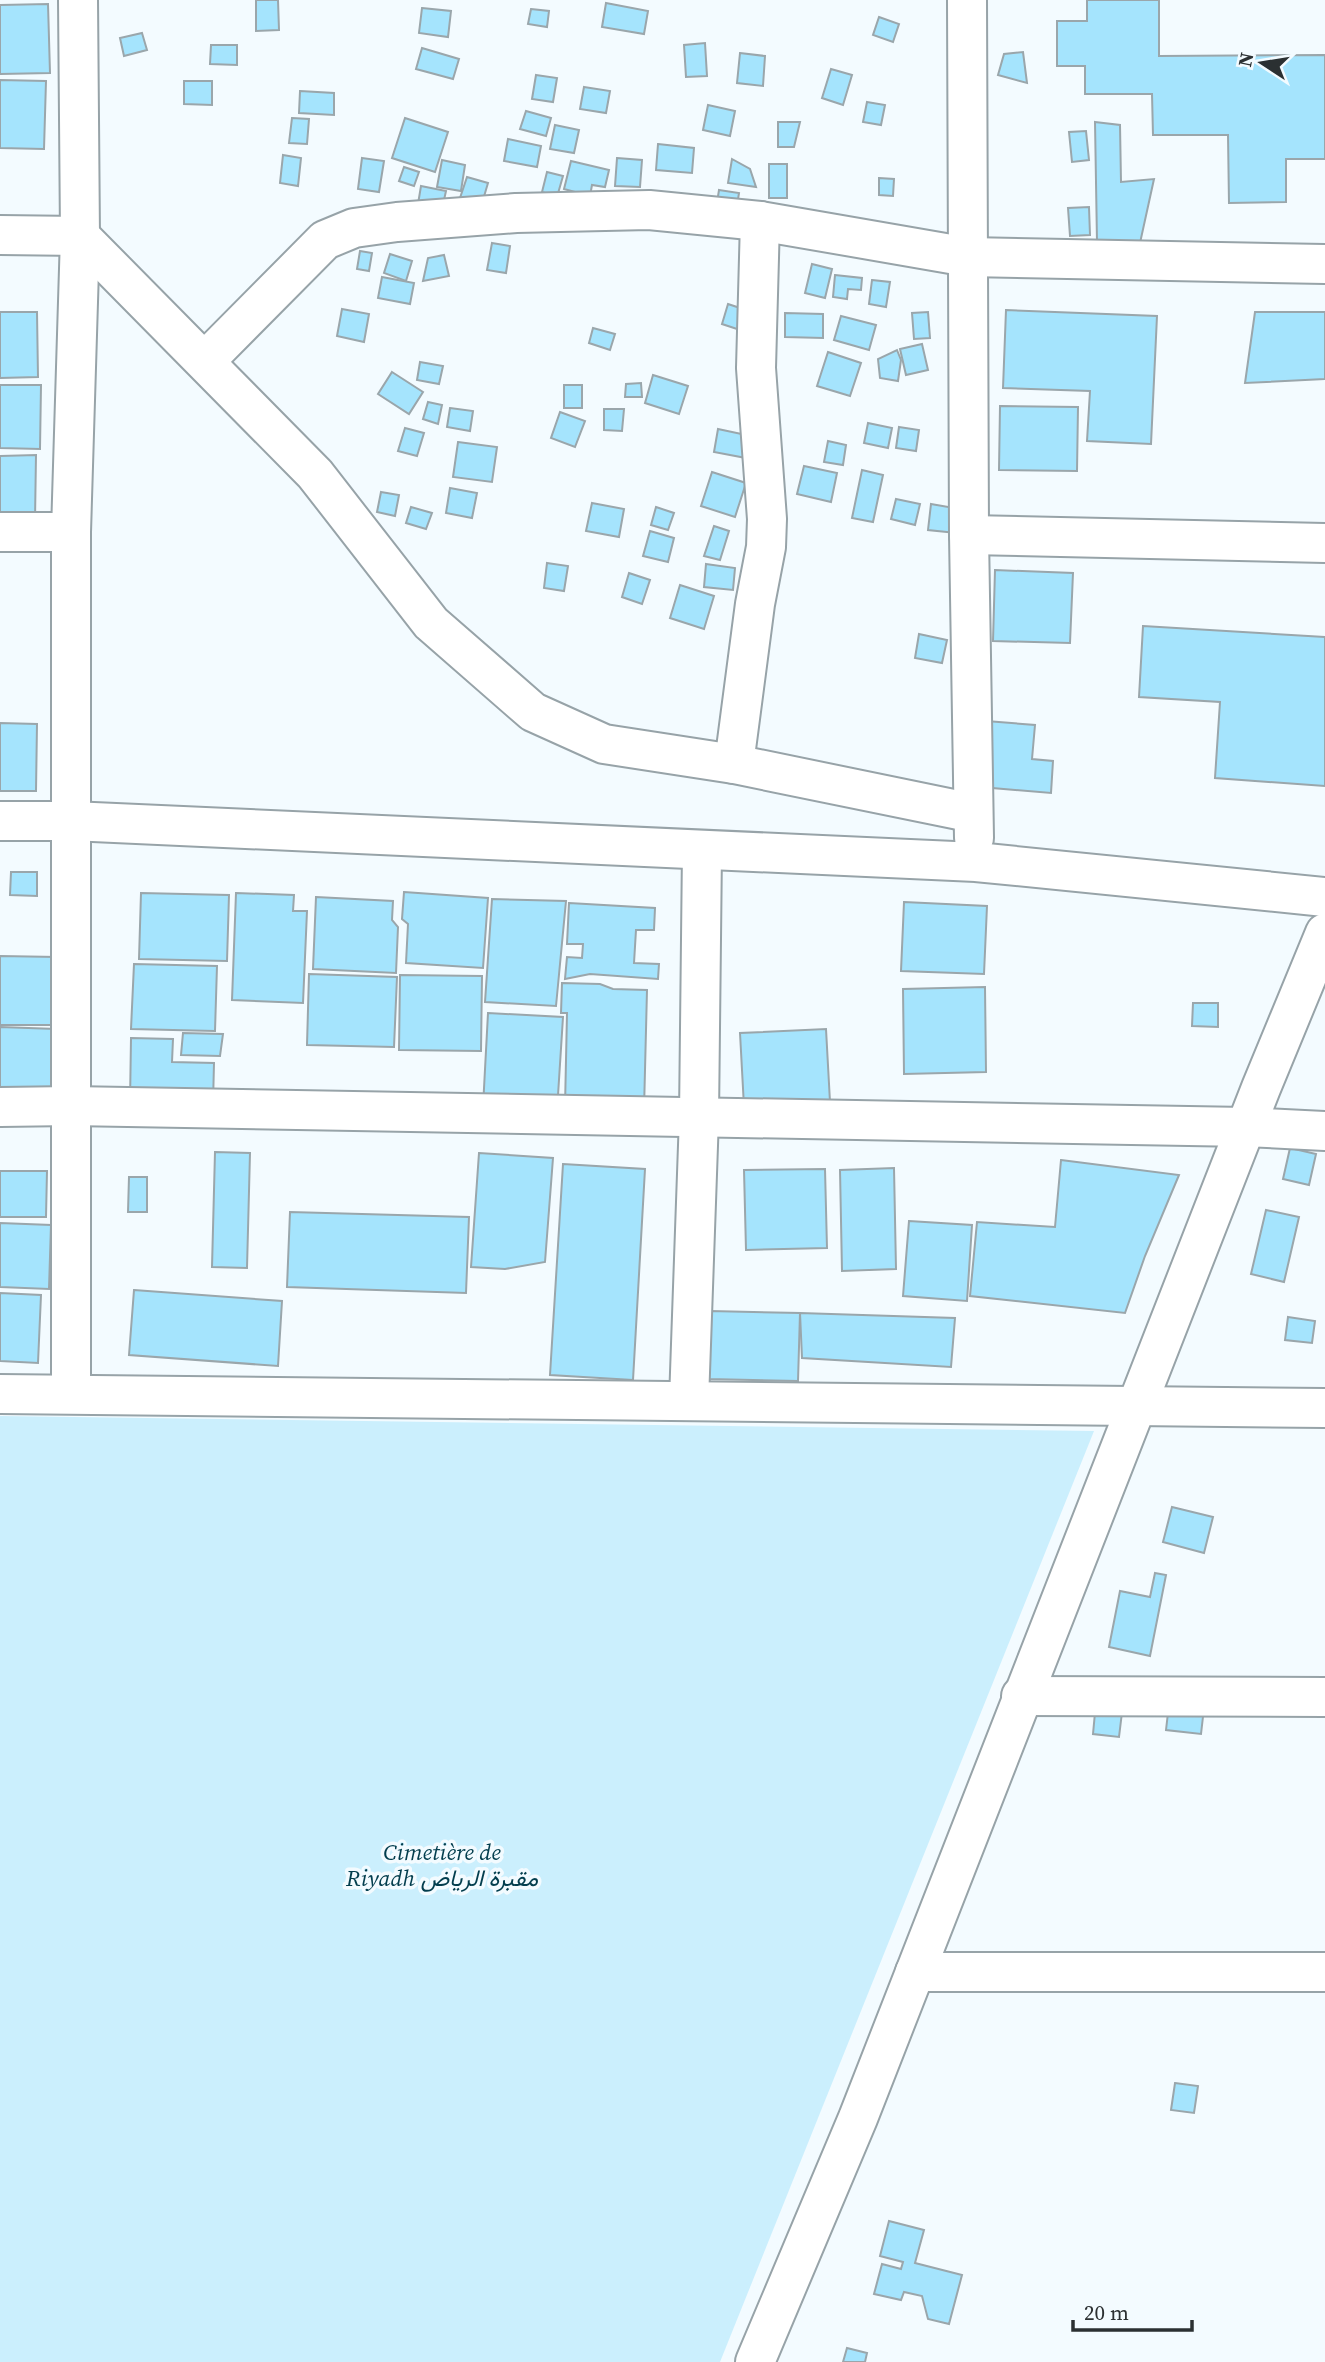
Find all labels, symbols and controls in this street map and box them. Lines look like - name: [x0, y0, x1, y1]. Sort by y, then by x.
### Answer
- north arrow: [1227, 28, 1297, 98]
- text: N: [1231, 50, 1260, 69]
- park label: Cimetière de Riyadh مقبرة الرياض: [345, 1836, 539, 1894]
- scale bar: [1073, 2288, 1192, 2332]
- text: 20 m: [1084, 2298, 1129, 2327]

